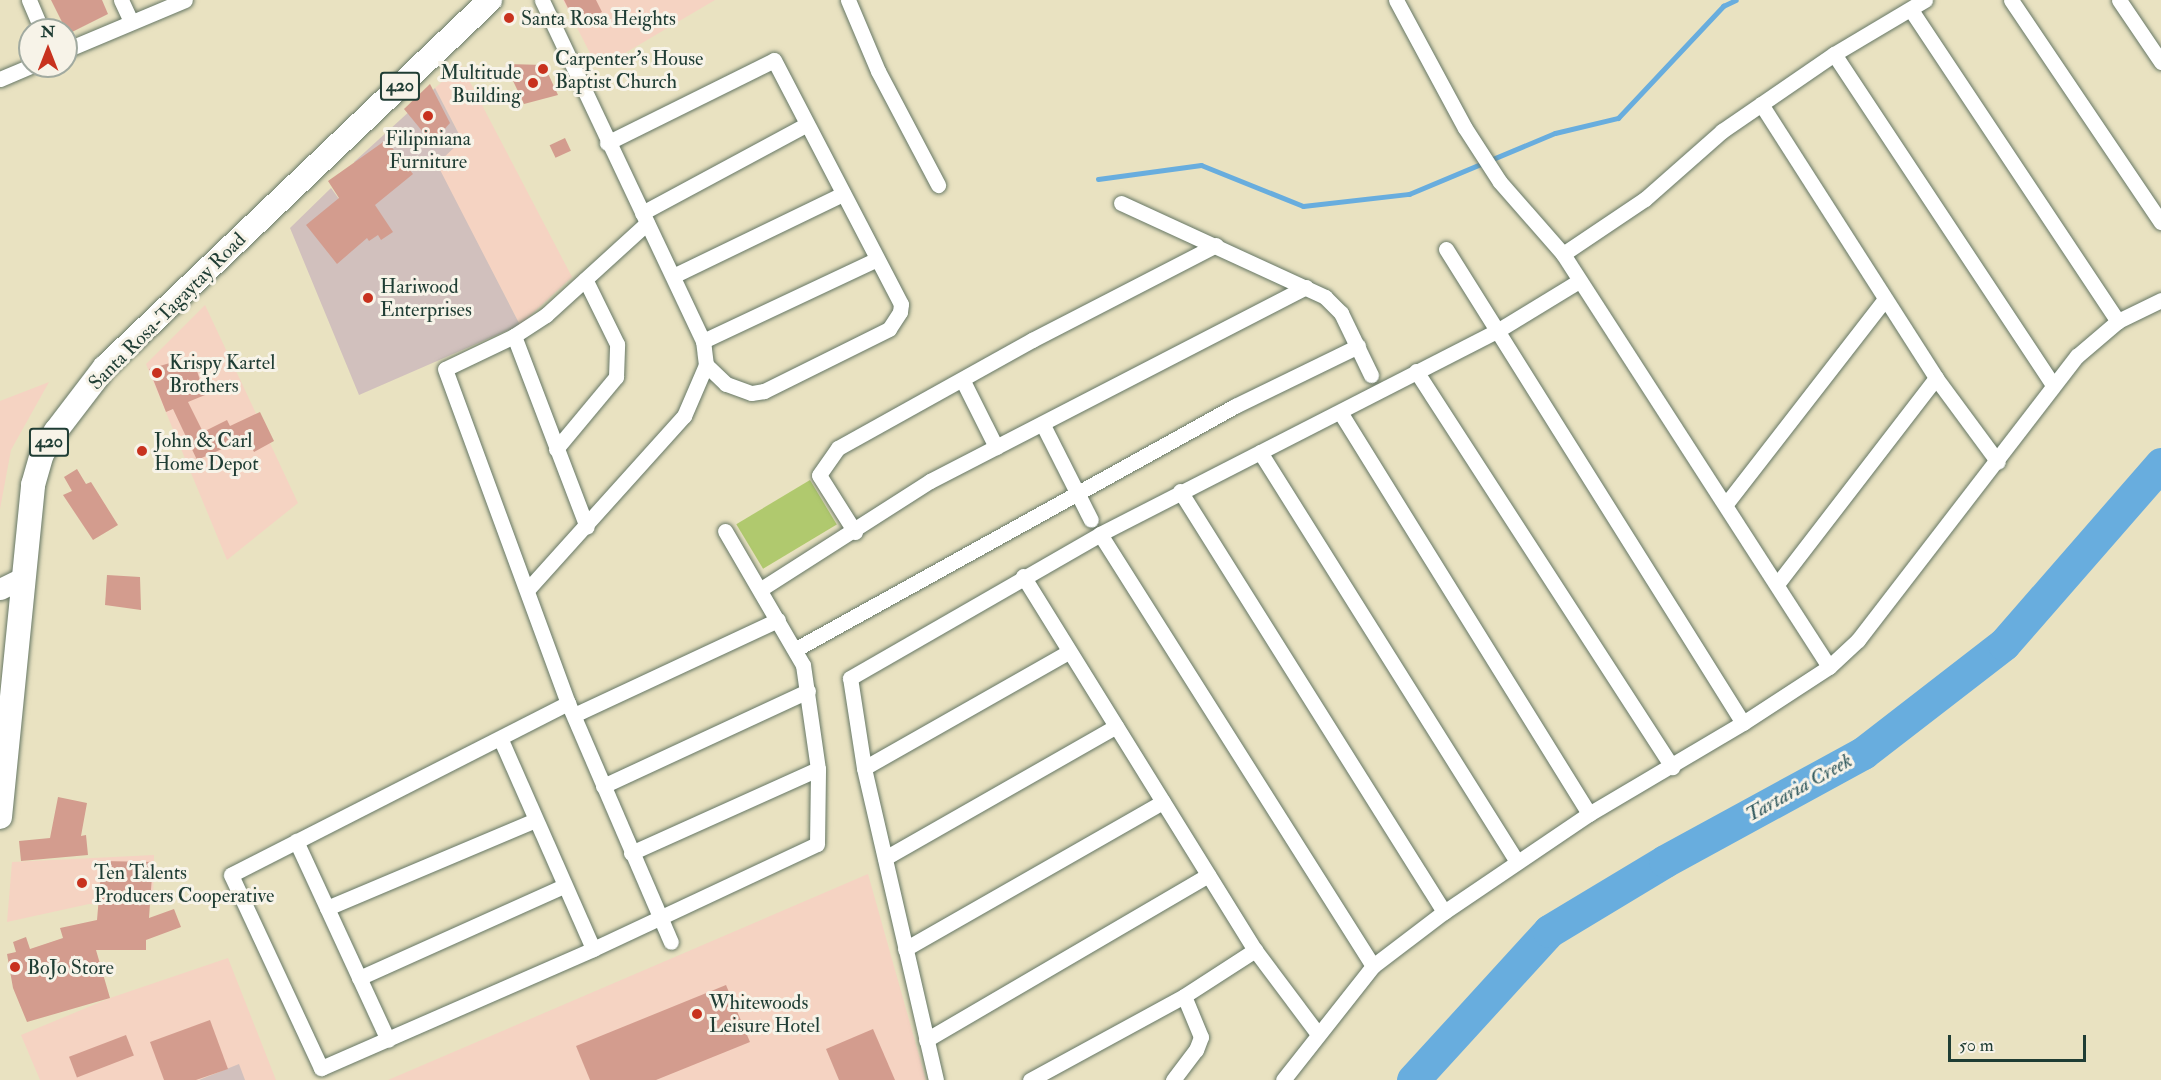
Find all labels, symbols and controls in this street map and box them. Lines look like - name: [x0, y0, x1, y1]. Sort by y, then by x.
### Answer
- place label: Santa Rosa Heights: [521, 6, 676, 30]
- marker: Santa Rosa Heights: [502, 11, 516, 25]
- north arrow: [18, 18, 78, 78]
- text: N: [41, 22, 55, 42]
- place label: Carpenter's House Baptist Church: [555, 46, 703, 93]
- place label: Multitude Building: [440, 60, 521, 107]
- marker: Carpenter's House Baptist Church: [536, 62, 550, 76]
- road number: 420: [379, 71, 421, 101]
- marker: Multitude Building: [526, 76, 540, 90]
- marker: Filipiniana Furniture: [421, 109, 435, 123]
- place label: Filipiniana Furniture: [385, 126, 471, 173]
- street label: Santa Rosa-Tagaytay Road: [83, 227, 251, 395]
- place label: Hariwood Enterprises: [380, 274, 472, 321]
- marker: Hariwood Enterprises: [361, 291, 375, 305]
- place label: Krispy Kartel Brothers: [169, 350, 275, 397]
- marker: Krispy Kartel Brothers: [150, 366, 164, 380]
- road number: 420: [28, 427, 70, 457]
- place label: John & Carl Home Depot: [154, 428, 259, 475]
- marker: John & Carl Home Depot: [135, 444, 149, 458]
- water label: Tartaria Creek: [1741, 748, 1857, 828]
- place label: Ten Talents Producers Cooperative: [94, 860, 274, 907]
- marker: Ten Talents Producers Cooperative: [75, 876, 89, 890]
- place label: BoJo Store: [27, 955, 114, 979]
- marker: BoJo Store: [8, 960, 22, 974]
- place label: Whitewoods Leisure Hotel: [709, 990, 820, 1037]
- marker: Whitewoods Leisure Hotel: [690, 1007, 704, 1021]
- scale bar: [1951, 1023, 2089, 1061]
- text: 50 m: [1959, 1034, 1994, 1057]

